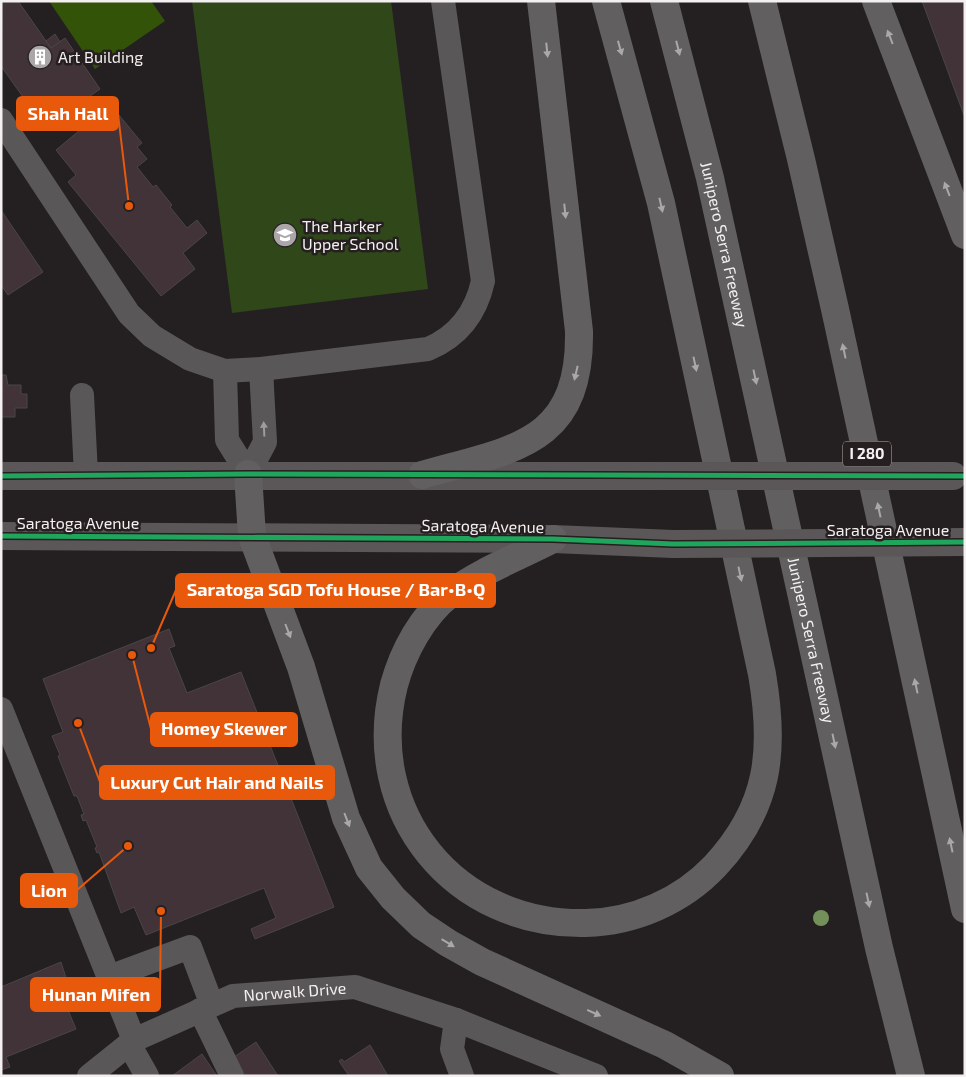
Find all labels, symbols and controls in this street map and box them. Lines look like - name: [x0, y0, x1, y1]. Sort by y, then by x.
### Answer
- one-way arrow: [886, 29, 894, 44]
- one-way arrow: [616, 41, 624, 56]
- one-way arrow: [674, 41, 682, 56]
- one-way arrow: [543, 42, 551, 58]
- building icon: Art Building: [27, 44, 53, 70]
- place label: Art Building: [58, 47, 143, 66]
- callout: Shah Hall: [17, 97, 118, 130]
- text: Shah Hall: [28, 102, 109, 124]
- street label: Junipero Serra Freeway: [697, 159, 753, 330]
- one-way arrow: [943, 182, 951, 196]
- one-way arrow: [657, 198, 665, 213]
- one-way arrow: [561, 203, 569, 219]
- place label: The Harker Upper School: [302, 216, 399, 253]
- school or university icon: The Harker Upper School: [272, 222, 298, 248]
- one-way arrow: [840, 343, 848, 358]
- one-way arrow: [691, 357, 699, 372]
- one-way arrow: [572, 365, 580, 380]
- one-way arrow: [751, 369, 759, 384]
- one-way arrow: [260, 421, 268, 437]
- road number: I 280: [843, 442, 891, 466]
- one-way arrow: [874, 501, 882, 517]
- street label: Saratoga Avenue: [17, 513, 139, 532]
- street label: Saratoga Avenue: [422, 515, 544, 536]
- street label: Saratoga Avenue: [827, 520, 949, 539]
- street label: Junipero Serra Freeway: [784, 555, 839, 725]
- one-way arrow: [737, 567, 745, 583]
- callout: Saratoga SGD Tofu House / Bar•B•Q: [176, 574, 495, 607]
- text: Saratoga SGD Tofu House / Bar•B•Q: [187, 578, 485, 600]
- one-way arrow: [284, 624, 292, 638]
- one-way arrow: [912, 677, 920, 693]
- callout: Homey Skewer: [151, 713, 297, 746]
- text: Homey Skewer: [161, 717, 287, 739]
- one-way arrow: [830, 733, 838, 748]
- callout: Luxury Cut Hair and Nails: [100, 766, 334, 799]
- text: Luxury Cut Hair and Nails: [110, 771, 324, 793]
- one-way arrow: [344, 812, 351, 827]
- one-way arrow: [947, 837, 955, 852]
- callout: Lion: [21, 874, 77, 907]
- text: Lion: [31, 879, 67, 901]
- one-way arrow: [864, 892, 872, 907]
- one-way arrow: [441, 938, 454, 947]
- callout: Hunan Mifen: [31, 978, 160, 1011]
- street label: Norwalk Drive: [243, 978, 347, 1004]
- text: Hunan Mifen: [42, 983, 150, 1005]
- one-way arrow: [587, 1009, 601, 1017]

